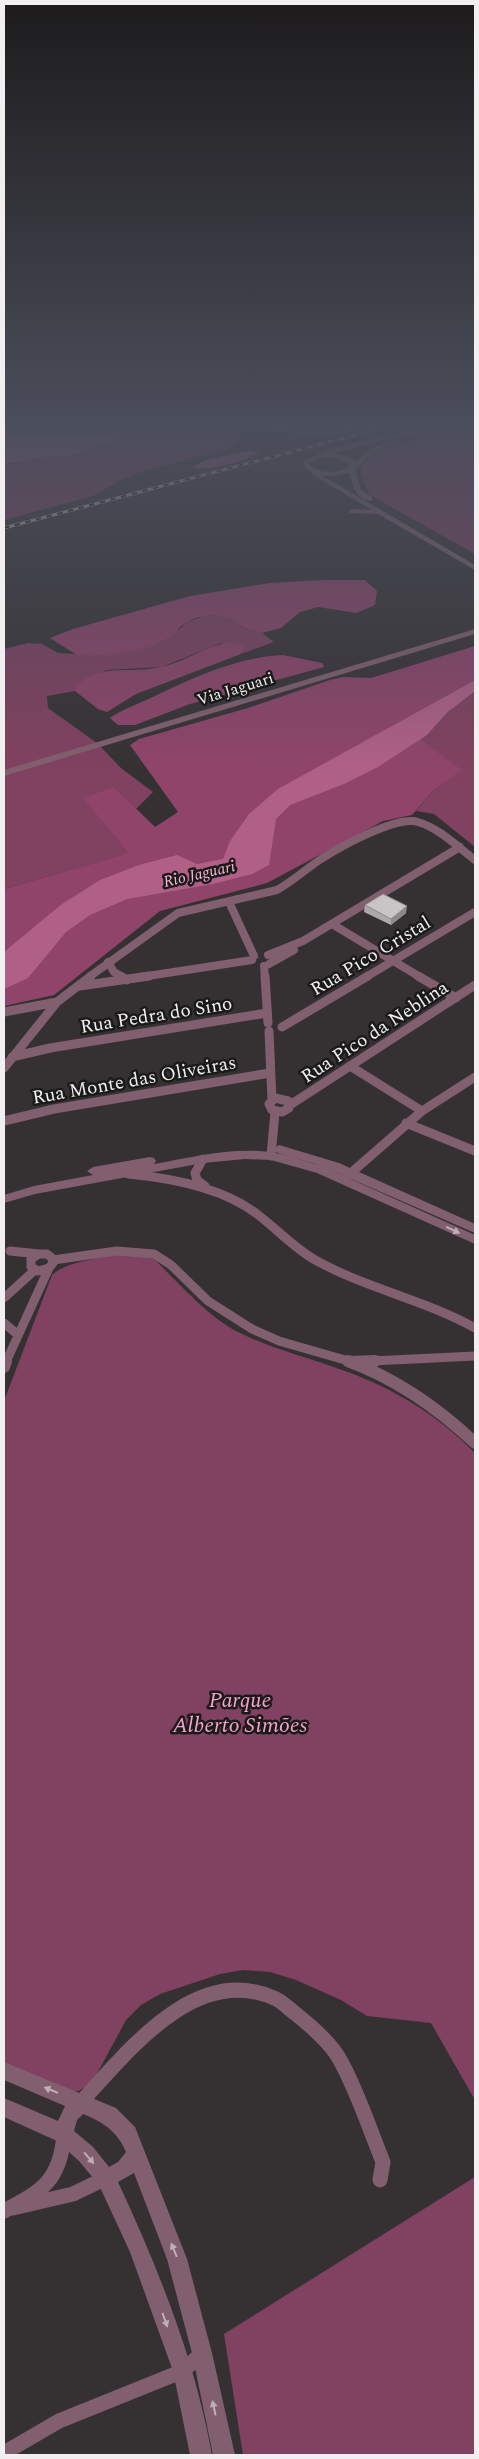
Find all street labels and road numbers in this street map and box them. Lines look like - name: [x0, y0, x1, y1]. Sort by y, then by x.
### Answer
- street label: Via Jaguari: [194, 666, 277, 712]
- street label: Rua Pico Cristal: [305, 909, 437, 1004]
- street label: Rua Pico da Neblina: [295, 973, 455, 1091]
- street label: Rua Pedra do Sino: [78, 989, 234, 1042]
- street label: Rua Monte das Oliveiras: [30, 1048, 239, 1113]

